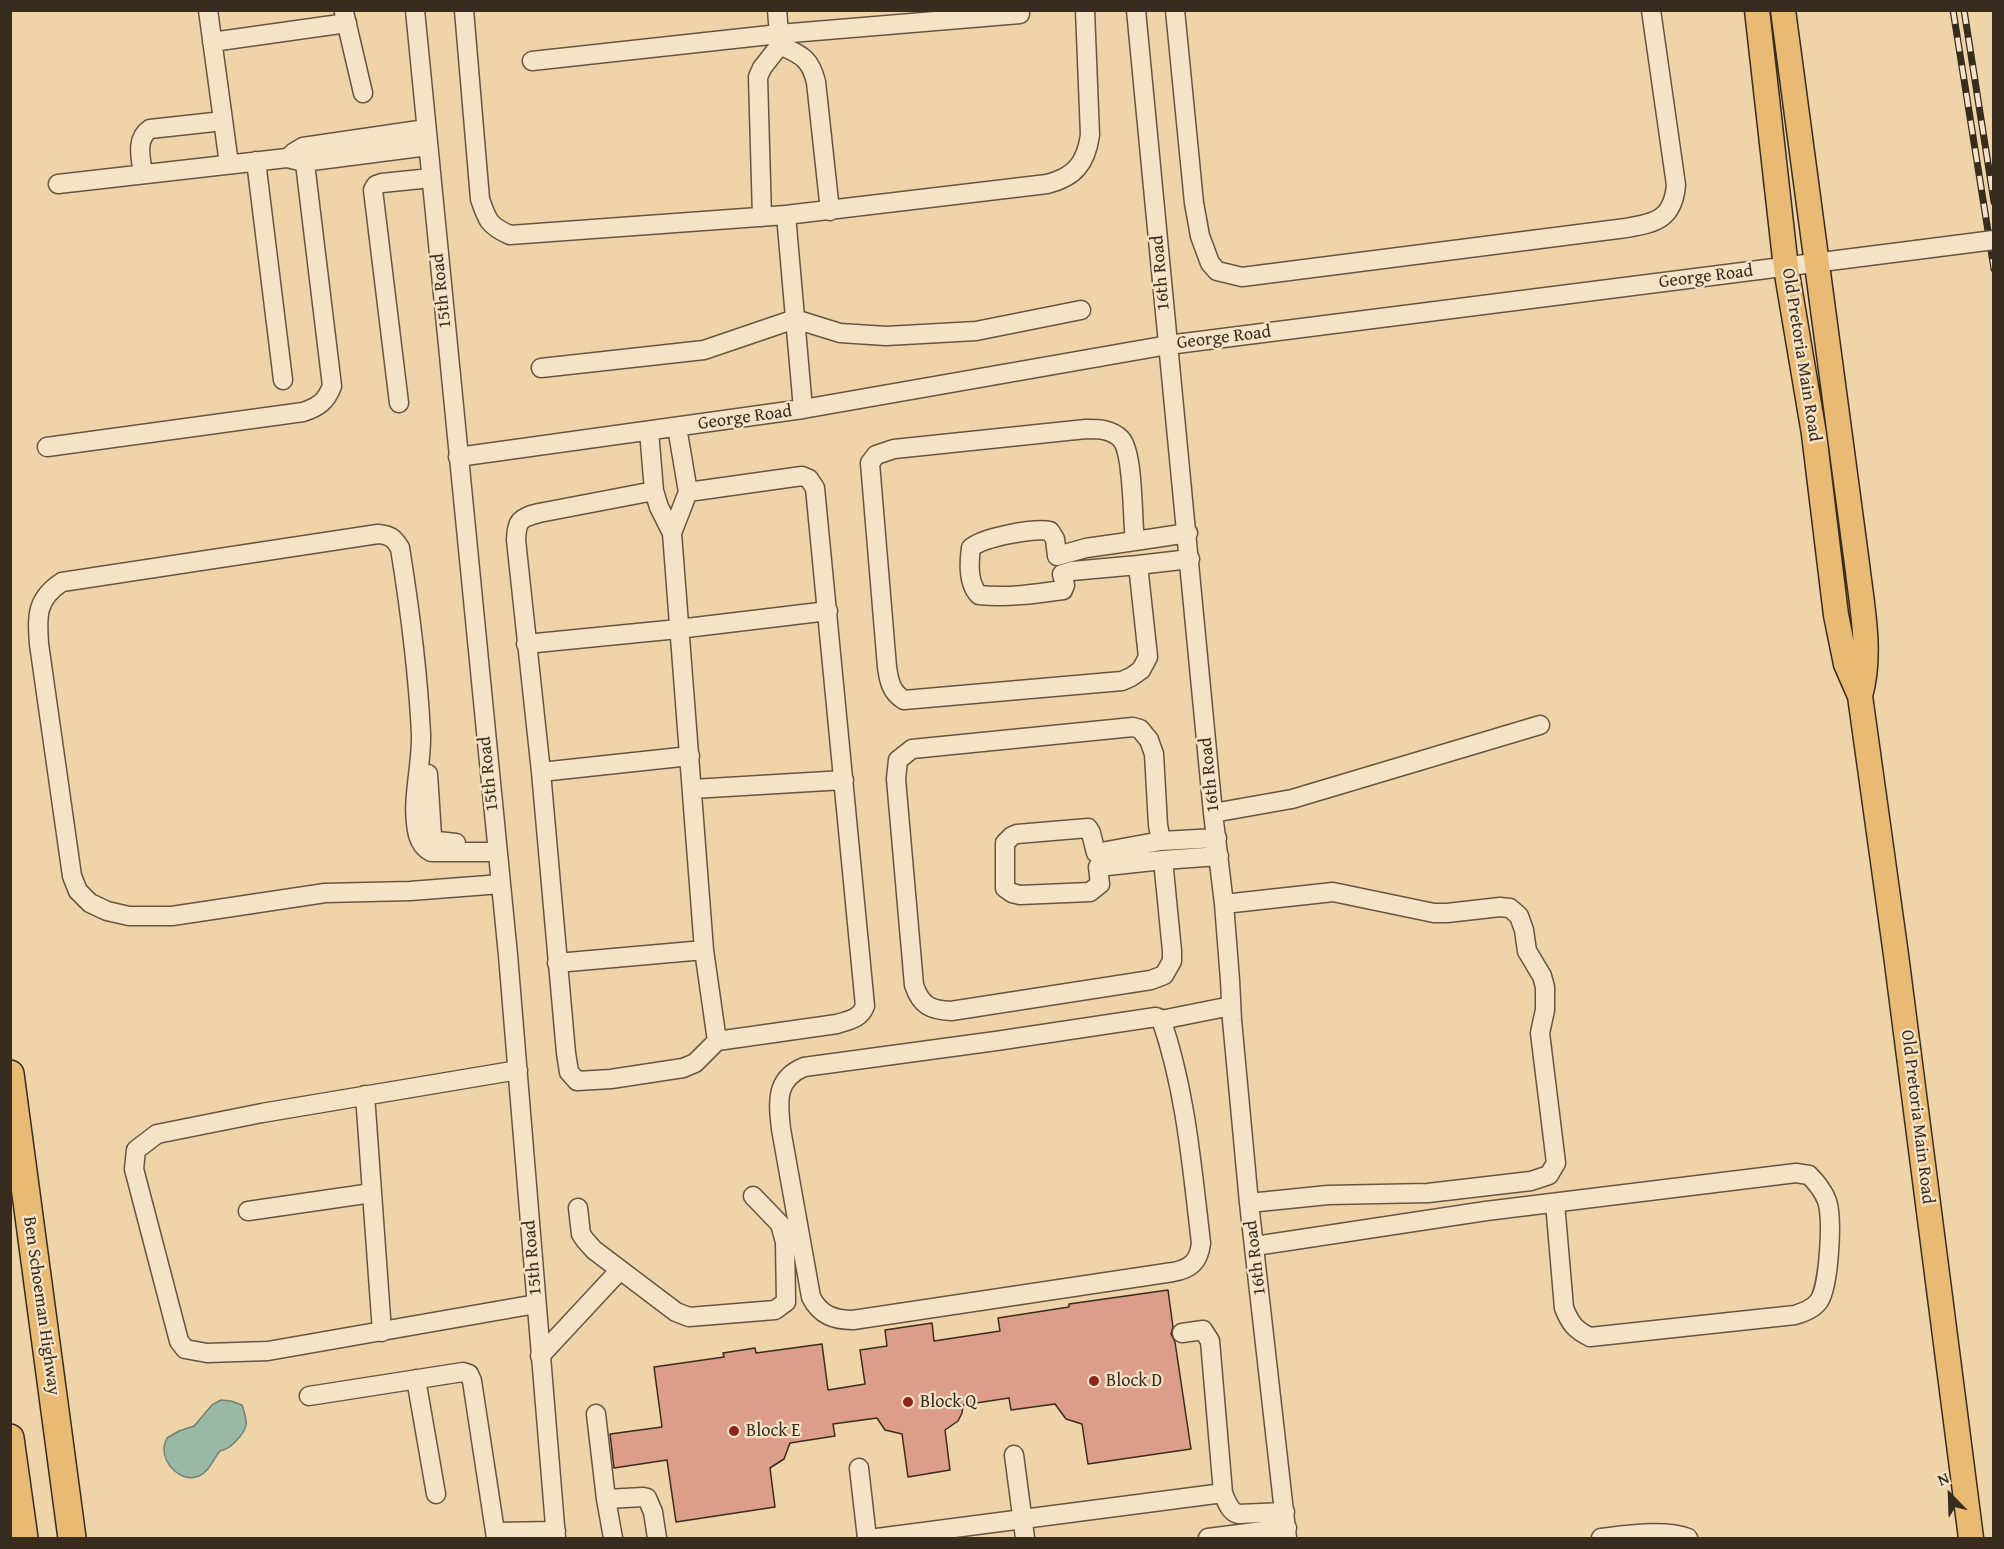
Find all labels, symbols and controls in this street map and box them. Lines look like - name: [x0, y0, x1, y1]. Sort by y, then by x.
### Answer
- street label: 16th Road: [1147, 234, 1175, 312]
- street label: 15th Road: [427, 252, 457, 330]
- street label: George Road: [1658, 261, 1754, 293]
- street label: Old Pretoria Main Road: [1777, 267, 1825, 443]
- street label: George Road: [1176, 322, 1272, 354]
- street label: George Road: [697, 401, 793, 435]
- street label: 15th Road: [474, 735, 504, 813]
- street label: 16th Road: [1195, 736, 1225, 814]
- street label: Old Pretoria Main Road: [1896, 1029, 1938, 1205]
- street label: Ben Schoeman Highway: [18, 1215, 64, 1397]
- street label: 15th Road: [519, 1219, 547, 1297]
- street label: 16th Road: [1241, 1219, 1271, 1297]
- place label: Block D: [1106, 1370, 1162, 1392]
- marker: Block D: [1087, 1374, 1101, 1388]
- place label: Block Q: [920, 1391, 976, 1413]
- marker: Block Q: [901, 1395, 915, 1409]
- place label: Block E: [746, 1420, 800, 1442]
- marker: Block E: [727, 1424, 741, 1438]
- north arrow: [1920, 1465, 1980, 1525]
- text: N: [1933, 1465, 1953, 1492]

